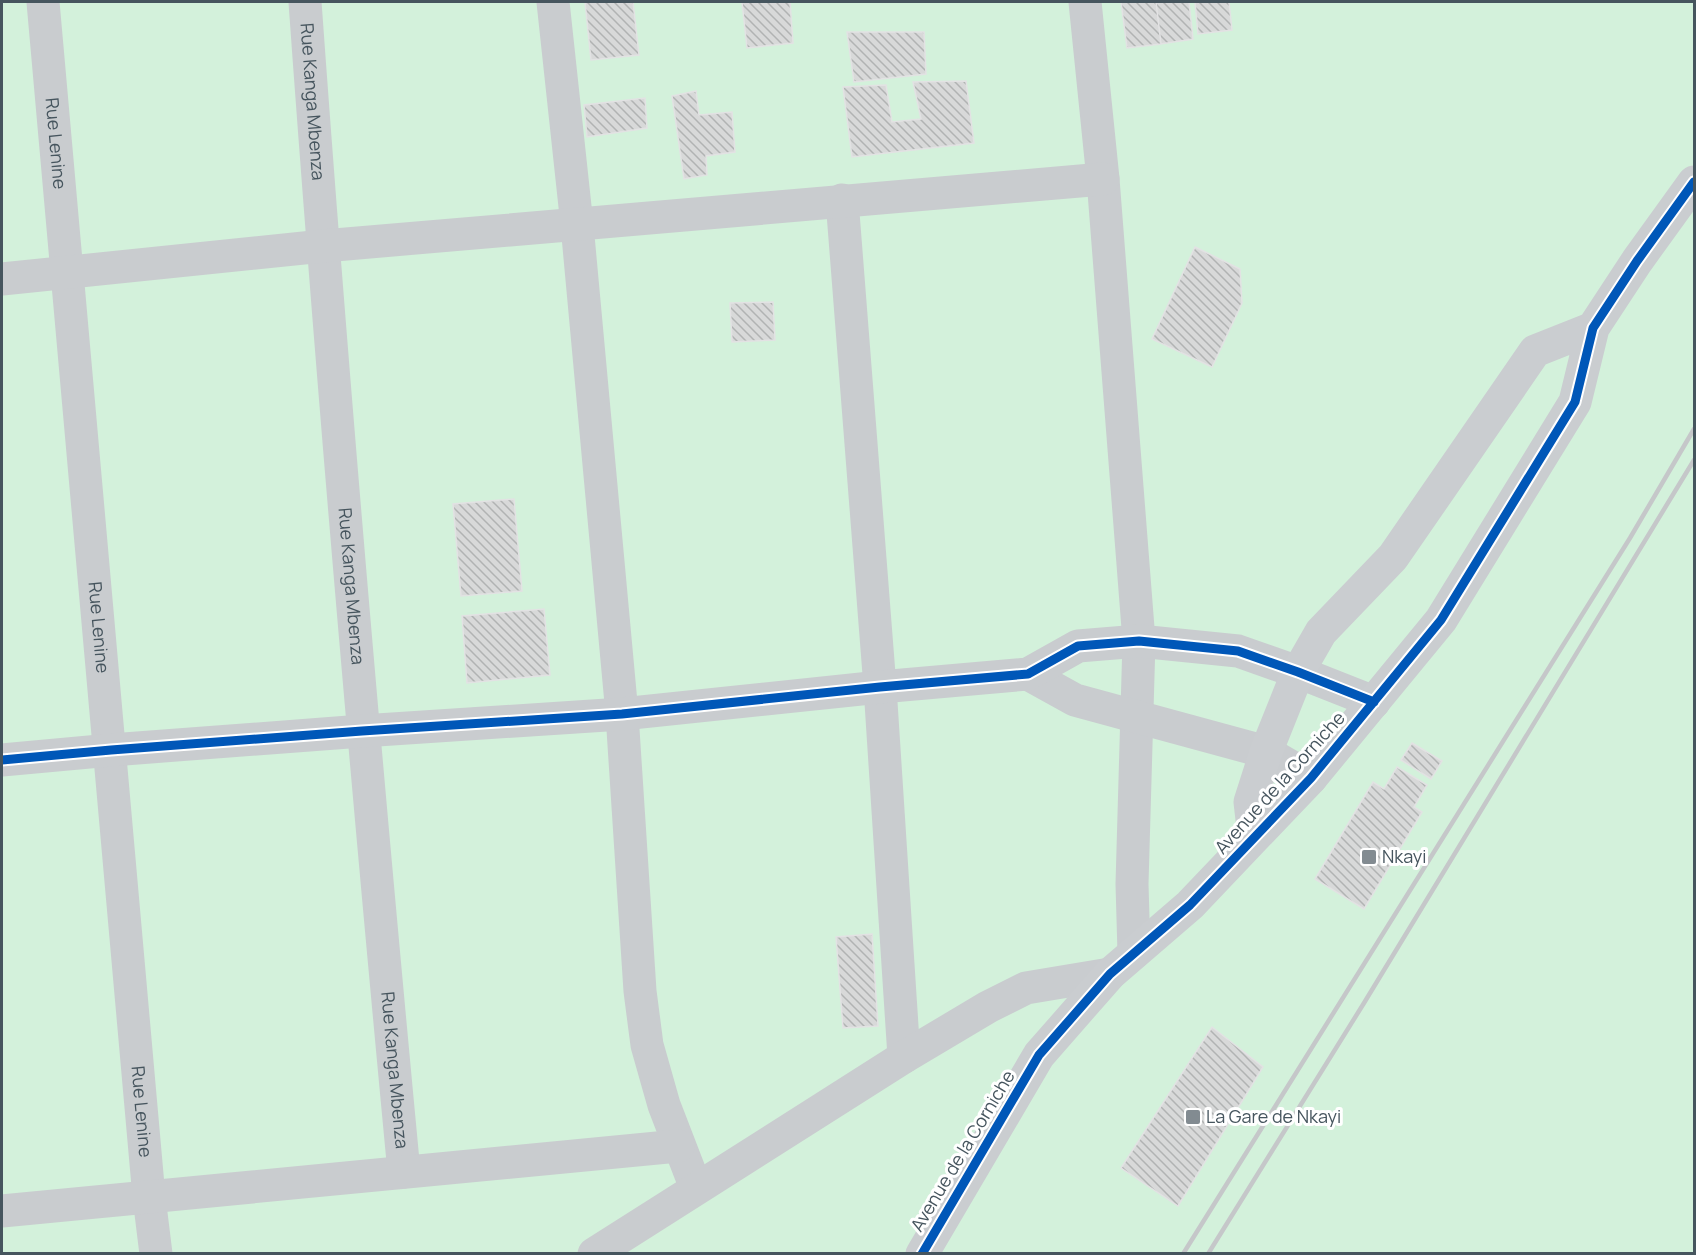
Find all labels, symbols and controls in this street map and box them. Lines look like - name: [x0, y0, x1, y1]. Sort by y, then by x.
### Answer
- street label: Rue Kanga Mbenza: [296, 22, 331, 181]
- street label: Rue Lenine: [41, 97, 73, 190]
- street label: Rue Kanga Mbenza: [333, 507, 371, 666]
- street label: Rue Lenine: [83, 581, 115, 674]
- street label: Avenue de la Corniche: [1209, 706, 1350, 859]
- place label: Nkayi: [1382, 844, 1426, 868]
- marker: Nkayi: [1360, 848, 1378, 866]
- street label: Rue Kanga Mbenza: [376, 991, 415, 1150]
- street label: Rue Lenine: [126, 1065, 158, 1158]
- street label: Avenue de la Corniche: [904, 1065, 1020, 1235]
- place label: La Gare de Nkayi: [1206, 1104, 1341, 1128]
- marker: La Gare de Nkayi: [1184, 1108, 1202, 1126]

